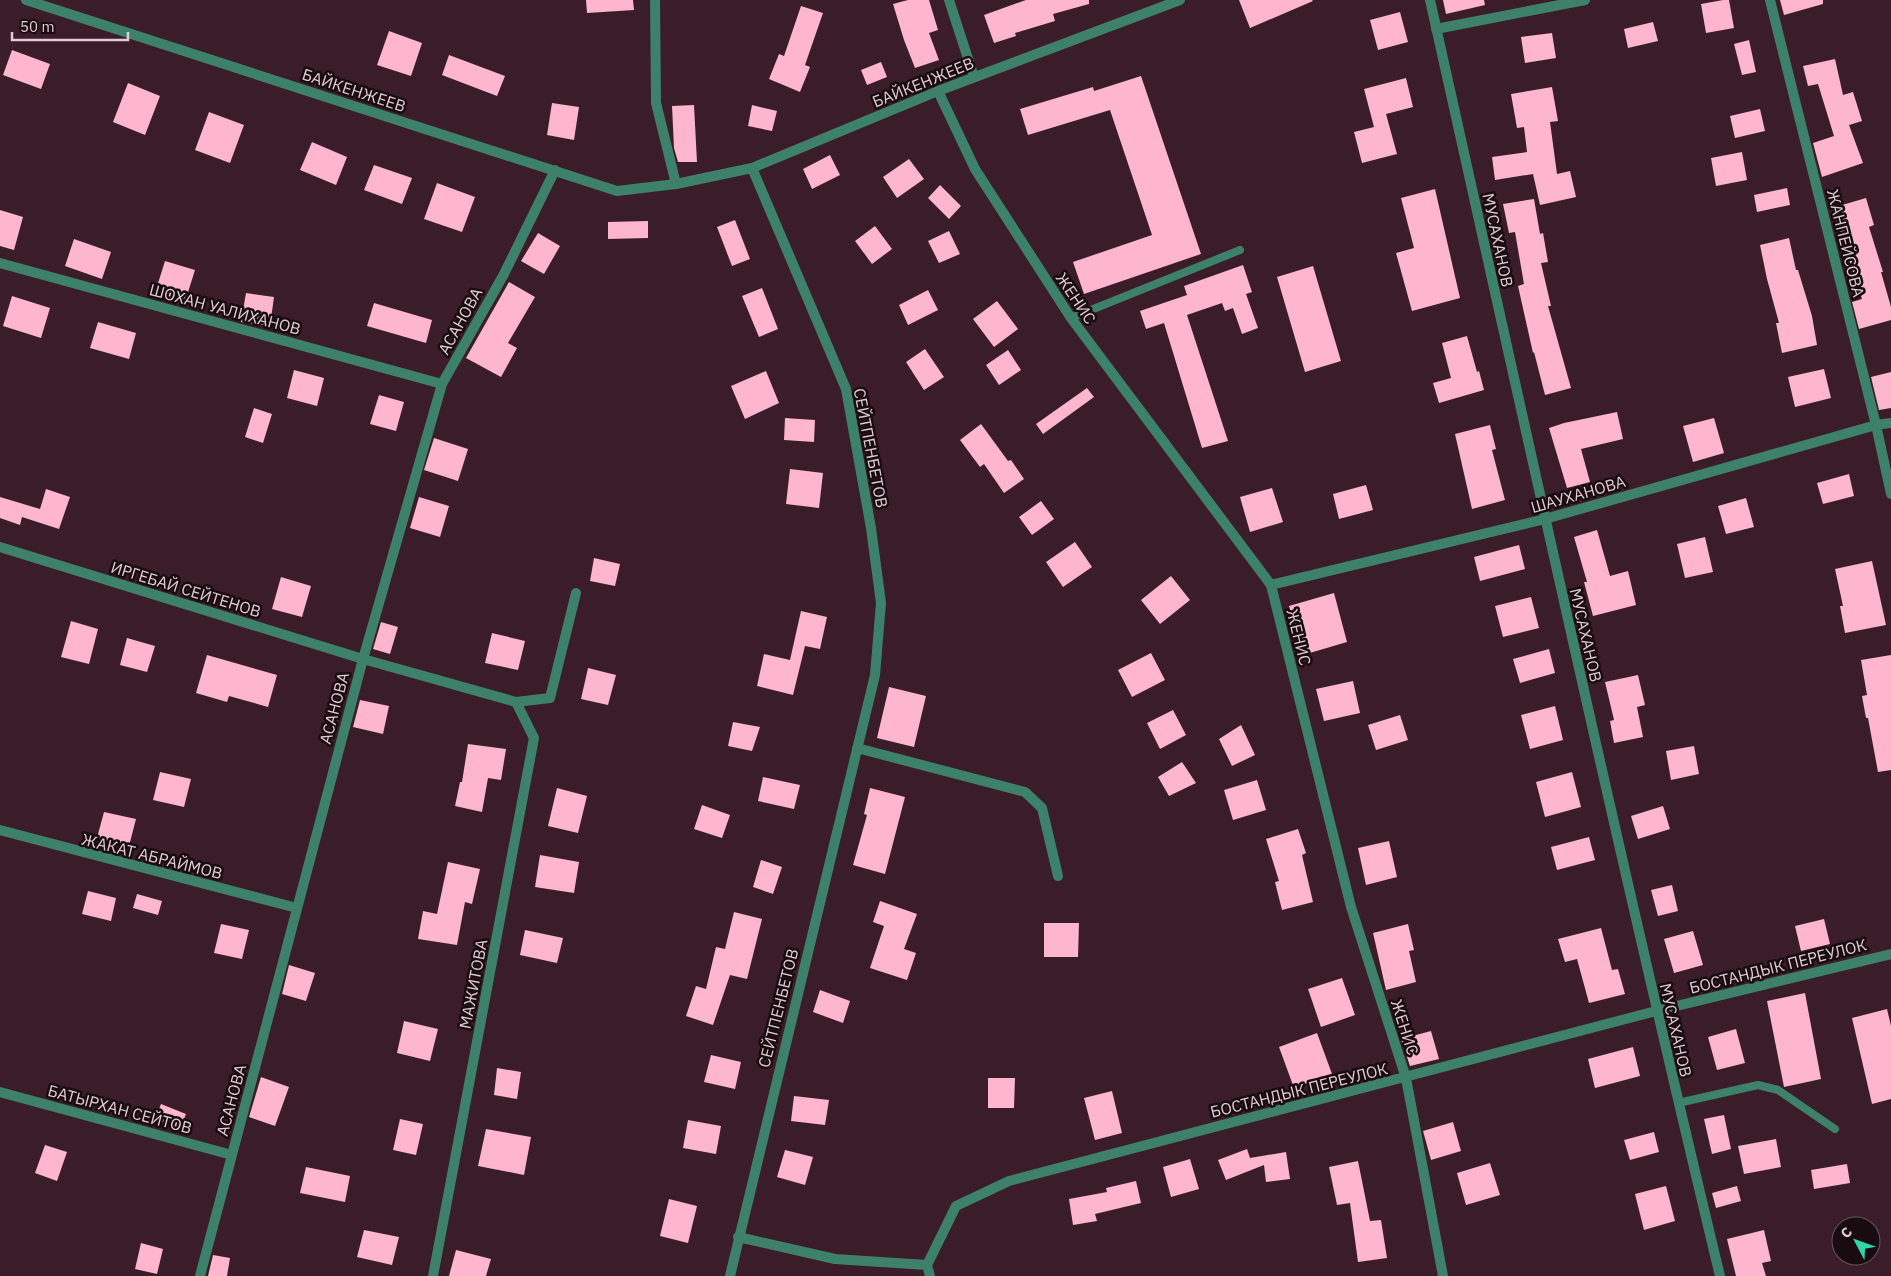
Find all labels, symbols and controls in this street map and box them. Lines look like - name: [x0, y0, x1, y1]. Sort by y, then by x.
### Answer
- scale bar: [12, 10, 129, 42]
- text: 50 m: [20, 17, 55, 36]
- street label: БАЙКЕНЖЕЕВ: [869, 53, 977, 111]
- street label: БАЙКЕНЖЕЕВ: [300, 64, 408, 116]
- street label: ЖАНПЕЙСОВА: [1823, 187, 1869, 299]
- street label: МУСАХАНОВ: [1478, 191, 1518, 289]
- street label: ЖЕНИС: [1052, 269, 1100, 327]
- street label: ШОХАН УАЛИХАНОВ: [147, 279, 303, 339]
- street label: АСАНОВА: [433, 284, 487, 358]
- street label: СЕЙТПЕНБЕТОВ: [850, 386, 892, 510]
- street label: ШАУХАНОВА: [1528, 471, 1628, 517]
- street label: ИРГЕБАЙ СЕЙТЕНОВ: [109, 557, 263, 621]
- street label: МУСАХАНОВ: [1566, 586, 1606, 684]
- street label: ЖЕНИС: [1282, 607, 1316, 667]
- street label: АСАНОВА: [315, 670, 353, 746]
- street label: ЖАКАТ АБРАЙМОВ: [80, 829, 224, 883]
- street label: БОСТАНДЫК ПЕРЕУЛОК: [1687, 934, 1869, 998]
- street label: МАЖИТОВА: [455, 937, 491, 1031]
- street label: СЕЙТПЕНБЕТОВ: [754, 947, 802, 1069]
- street label: МУСАХАНОВ: [1656, 981, 1696, 1079]
- street label: ЖЕНИС: [1387, 997, 1423, 1058]
- street label: БОСТАНДЫК ПЕРЕУЛОК: [1208, 1058, 1390, 1122]
- street label: АСАНОВА: [212, 1062, 250, 1138]
- street label: БАТЫРХАН СЕЙТОВ: [46, 1080, 194, 1138]
- north arrow: [1831, 1216, 1881, 1266]
- text: С: [1836, 1223, 1856, 1242]

